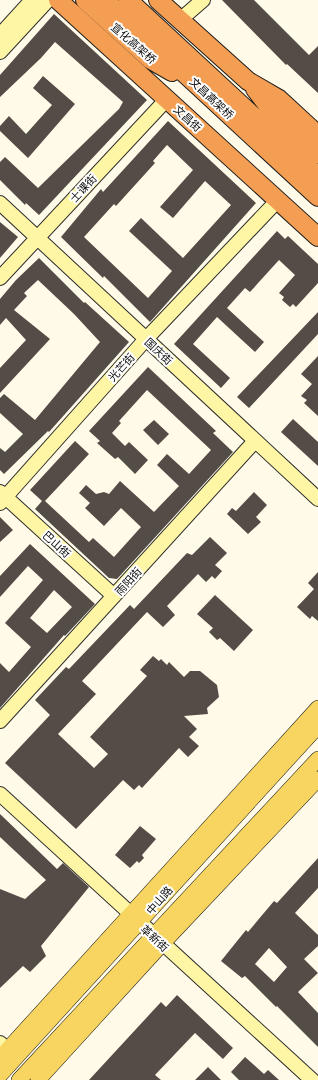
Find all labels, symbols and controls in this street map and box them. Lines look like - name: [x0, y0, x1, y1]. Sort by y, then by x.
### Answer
- street label: 宣化高架桥: [108, 19, 160, 67]
- street label: 文昌高架桥: [187, 74, 237, 122]
- street label: 文昌街: [171, 101, 205, 135]
- street label: 士课街: [66, 171, 100, 205]
- street label: 国庆街: [142, 334, 176, 368]
- street label: 光芒街: [104, 350, 138, 384]
- street label: 巴山街: [40, 527, 74, 561]
- street label: 雨阳街: [111, 564, 145, 598]
- street label: 中山路: [143, 883, 175, 917]
- street label: 革新街: [138, 921, 172, 955]

